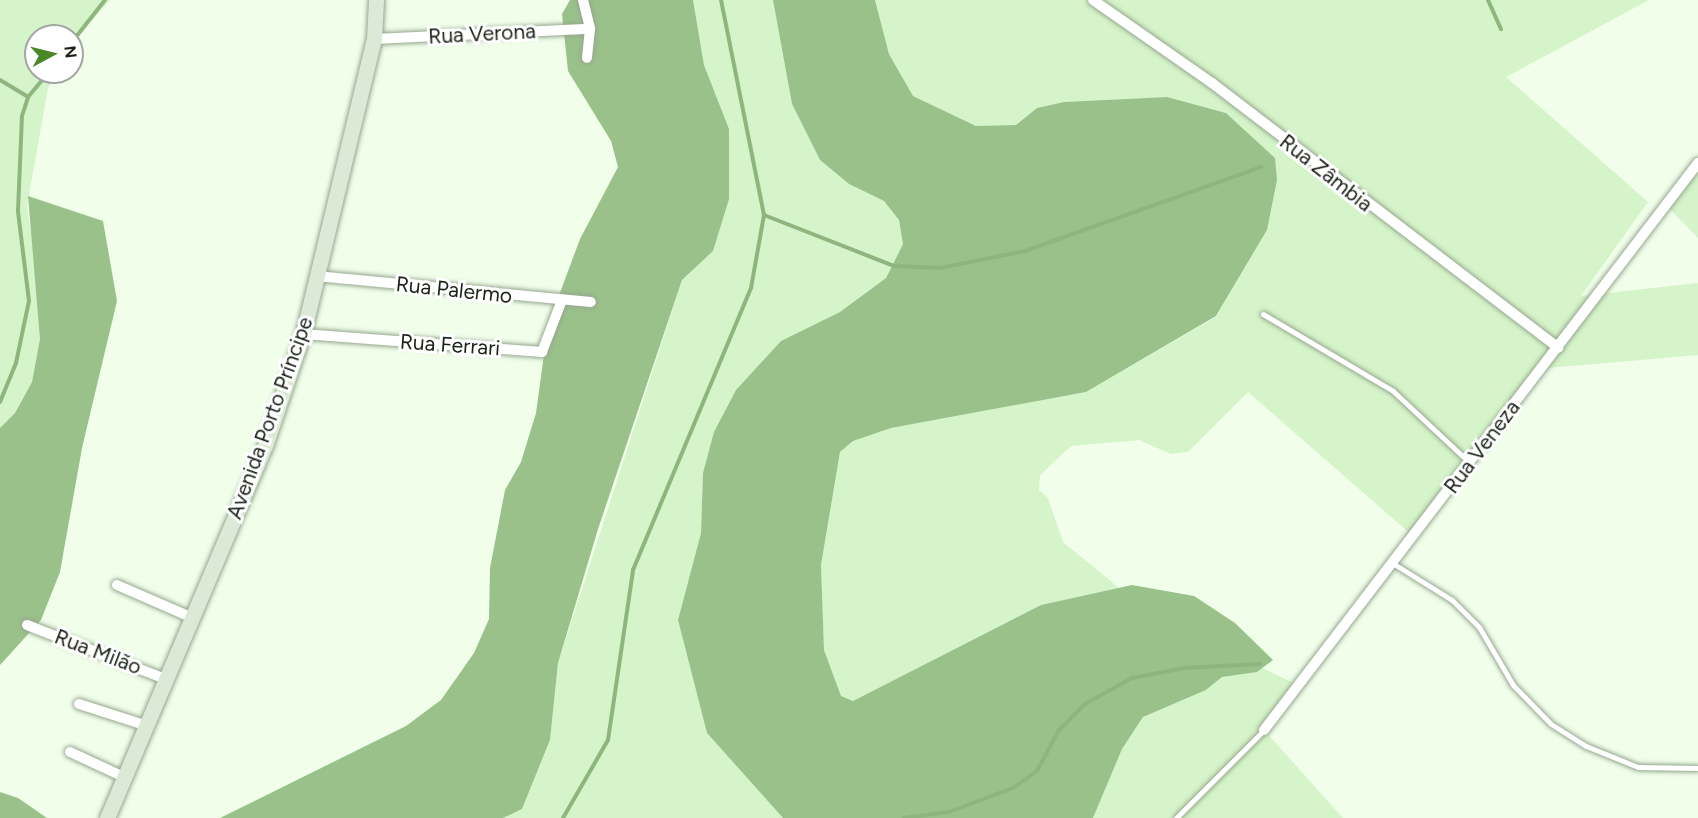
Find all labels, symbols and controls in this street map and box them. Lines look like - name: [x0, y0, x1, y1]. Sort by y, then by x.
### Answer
- street label: Rua Verona: [428, 19, 536, 49]
- north arrow: [24, 24, 84, 84]
- text: N: [60, 45, 81, 59]
- street label: Rua Zâmbia: [1275, 129, 1377, 217]
- street label: Rua Palermo: [395, 271, 513, 309]
- street label: Avenida Porto Príncipe: [222, 313, 318, 523]
- street label: Rua Ferrari: [399, 329, 501, 361]
- street label: Rua Veneza: [1439, 395, 1525, 499]
- street label: Rua Milão: [51, 624, 145, 680]

